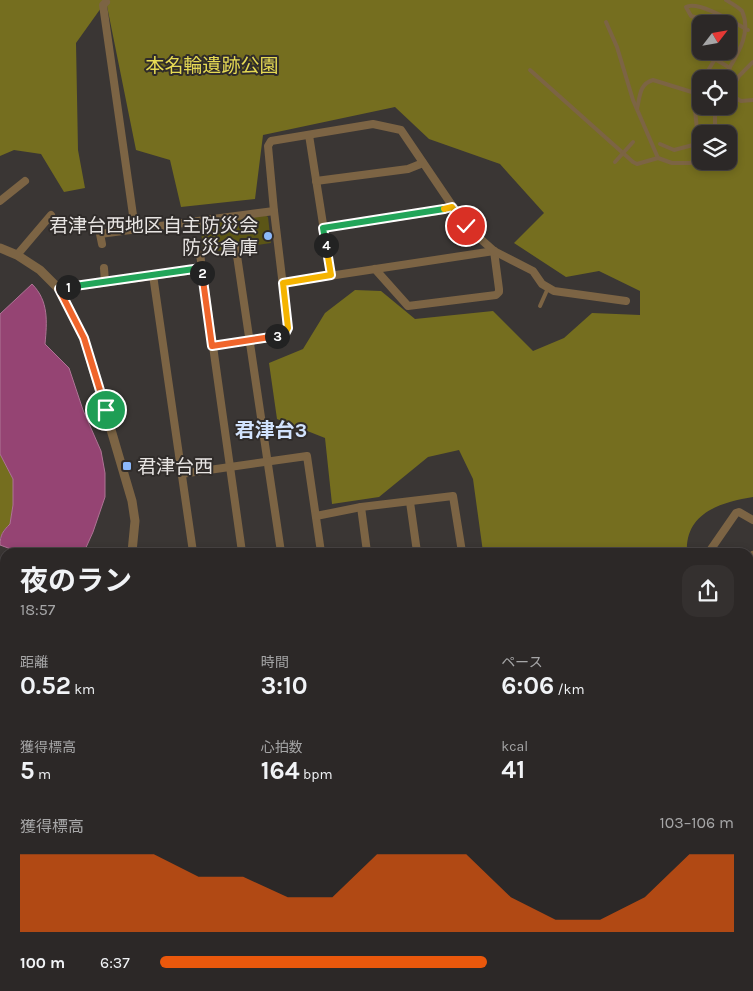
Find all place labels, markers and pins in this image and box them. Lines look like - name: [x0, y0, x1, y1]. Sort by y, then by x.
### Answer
- pin: [445, 205, 487, 247]
- place label: 君津台西地区自主防災会 防災倉庫: [49, 215, 258, 259]
- marker: 君津台西地区自主防災会 防災倉庫: [262, 230, 274, 242]
- pin: 4: [314, 232, 338, 258]
- pin: 2: [190, 260, 214, 286]
- pin: 1: [56, 274, 80, 300]
- pin: 3: [264, 324, 290, 348]
- pin: [85, 389, 127, 431]
- place label: 君津台西: [137, 456, 213, 478]
- marker: 君津台西: [121, 460, 133, 472]

